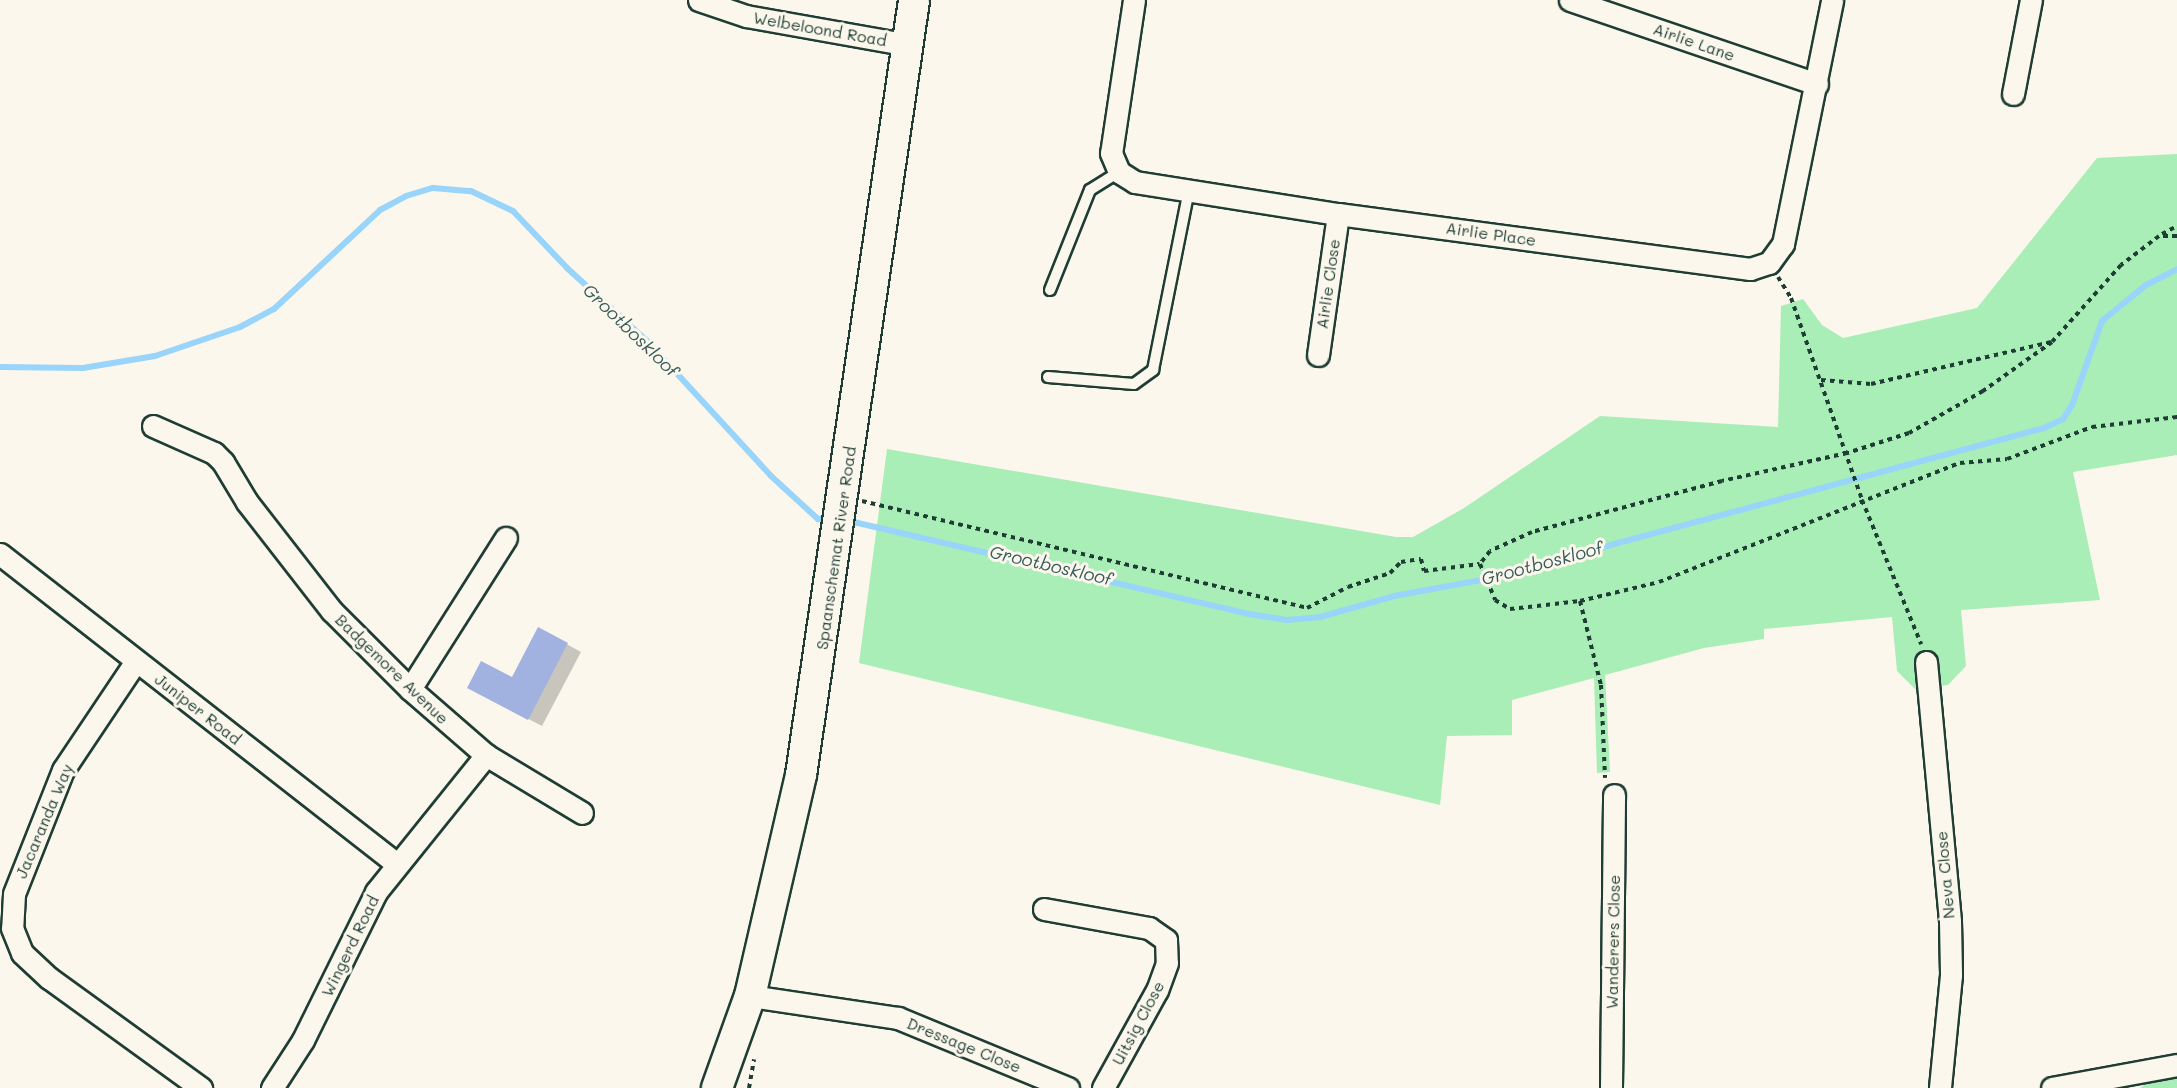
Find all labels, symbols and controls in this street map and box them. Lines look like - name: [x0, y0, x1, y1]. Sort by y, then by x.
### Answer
- street label: Welbeloond Road: [752, 8, 888, 50]
- street label: Airlie Lane: [1651, 19, 1737, 65]
- street label: Airlie Place: [1445, 218, 1537, 250]
- street label: Airlie Close: [1312, 238, 1344, 330]
- water label: Grootboskloof: [579, 279, 683, 381]
- street label: Spaanschemat River Road: [812, 445, 860, 651]
- water label: Grootboskloof: [1479, 536, 1605, 590]
- water label: Grootboskloof: [988, 540, 1114, 590]
- street label: Badgemore Avenue: [331, 610, 453, 728]
- street label: Juniper Road: [151, 669, 245, 749]
- street label: Jacaranda Way: [11, 761, 77, 881]
- street label: Neva Close: [1932, 830, 1958, 920]
- street label: Wanderers Close: [1602, 875, 1624, 1009]
- street label: Wingerd Road: [317, 892, 383, 1000]
- street label: Uitsig Close: [1108, 978, 1168, 1068]
- street label: Dressage Close: [904, 1013, 1024, 1077]

